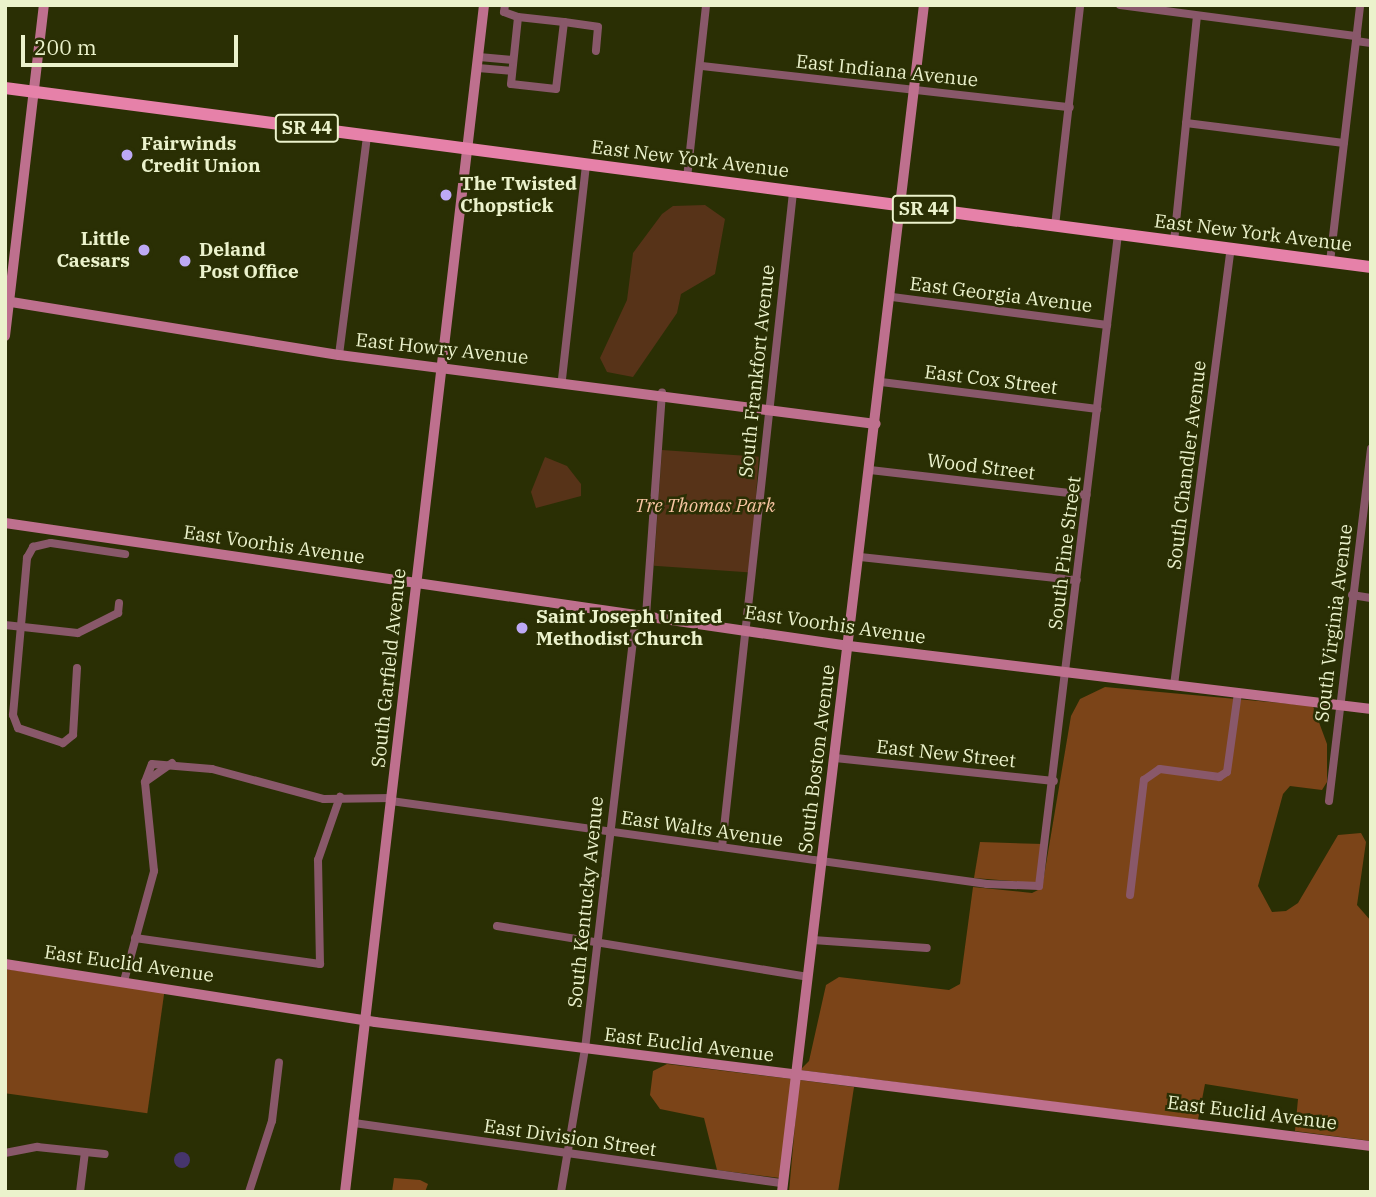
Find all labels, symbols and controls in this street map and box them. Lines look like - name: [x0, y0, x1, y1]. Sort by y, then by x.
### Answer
- scale bar: [24, 21, 242, 65]
- text: 200 m: [34, 33, 97, 61]
- street label: East Indiana Avenue: [795, 50, 979, 92]
- road number: SR 44: [274, 113, 340, 142]
- place label: Fairwinds Credit Union: [141, 133, 261, 177]
- street label: East New York Avenue: [590, 136, 790, 182]
- marker: Fairwinds Credit Union: [119, 147, 135, 163]
- place label: The Twisted Chopstick: [460, 173, 577, 217]
- marker: The Twisted Chopstick: [438, 187, 454, 203]
- road number: SR 44: [891, 194, 957, 224]
- street label: East New York Avenue: [1153, 210, 1353, 256]
- place label: Little Caesars: [56, 228, 130, 272]
- place label: Deland Post Office: [199, 239, 299, 283]
- marker: Little Caesars: [136, 242, 152, 258]
- marker: Deland Post Office: [177, 253, 193, 269]
- street label: South Frankfort Avenue: [734, 264, 780, 478]
- street label: East Georgia Avenue: [908, 272, 1094, 318]
- street label: East Howry Avenue: [355, 329, 529, 369]
- street label: South Chandler Avenue: [1163, 359, 1211, 571]
- street label: East Cox Street: [923, 361, 1059, 399]
- street label: Wood Street: [926, 449, 1036, 485]
- street label: South Pine Street: [1044, 475, 1086, 631]
- park label: Tre Thomas Park: [635, 495, 775, 517]
- street label: East Voorhis Avenue: [182, 521, 366, 569]
- street label: South Virginia Avenue: [1311, 523, 1357, 723]
- street label: South Garfield Avenue: [367, 567, 411, 769]
- street label: East Voorhis Avenue: [743, 601, 927, 649]
- place label: Saint Joseph United Methodist Church: [536, 606, 723, 650]
- marker: Saint Joseph United Methodist Church: [514, 620, 530, 636]
- street label: South Boston Avenue: [794, 663, 840, 855]
- street label: East New Street: [875, 735, 1017, 773]
- street label: South Kentucky Avenue: [564, 795, 608, 1009]
- street label: East Walts Avenue: [620, 806, 784, 852]
- street label: East Euclid Avenue: [43, 941, 215, 987]
- street label: East Euclid Avenue: [603, 1023, 775, 1067]
- street label: East Euclid Avenue: [1166, 1091, 1338, 1135]
- street label: East Division Street: [482, 1115, 658, 1161]

